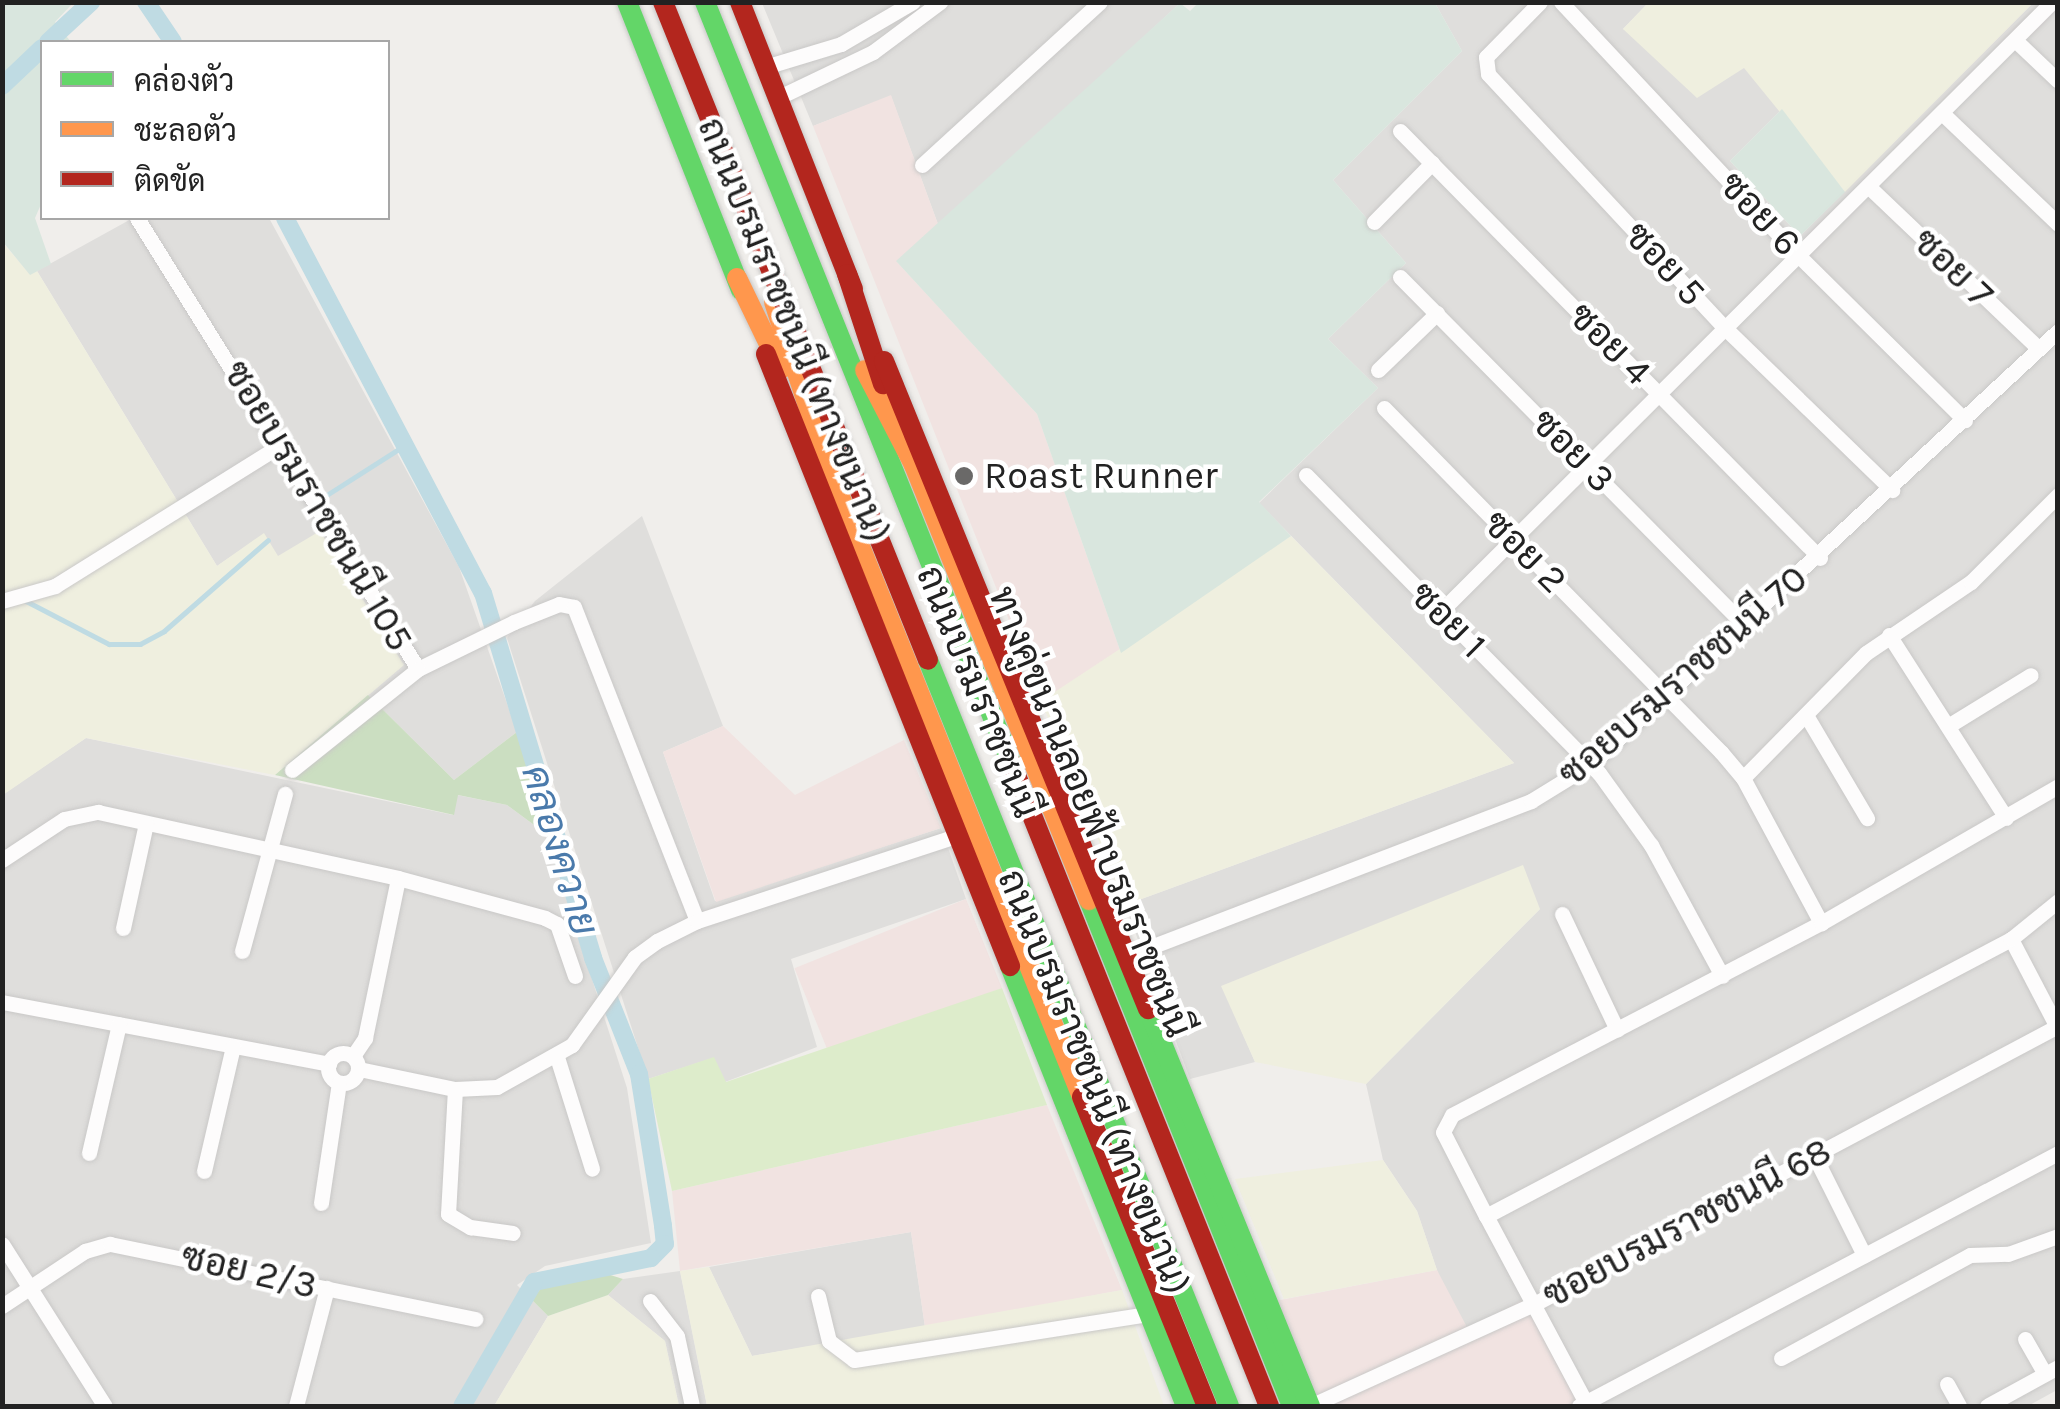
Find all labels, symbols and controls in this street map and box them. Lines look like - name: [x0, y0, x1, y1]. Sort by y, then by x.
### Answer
- legend: [40, 40, 390, 220]
- text: คล่องตัว: [134, 63, 234, 99]
- street label: ถนนบรมราชชนนี (ทางขนาน): [688, 111, 900, 549]
- text: ชะลอตัว: [134, 113, 237, 149]
- text: ติดขัด: [134, 163, 206, 199]
- street label: ซอย 6: [1710, 163, 1810, 265]
- street label: ซอย 5: [1615, 213, 1715, 315]
- street label: ซอย 7: [1903, 219, 2003, 317]
- street label: ซอย 4: [1559, 293, 1661, 395]
- street label: ซอยบรมราชชนนี 105: [213, 353, 423, 659]
- street label: ซอย 3: [1522, 400, 1624, 502]
- place label: Roast Runner: [984, 453, 1218, 499]
- marker: Roast Runner: [953, 465, 975, 487]
- street label: ซอย 2: [1474, 501, 1576, 603]
- street label: ซอยบรมราชชนนี 70: [1549, 556, 1817, 796]
- street label: ถนนบรมราชชนนี: [907, 559, 1049, 825]
- street label: ซอย 1: [1400, 572, 1496, 668]
- street label: ทางคู่ขนานลอยฟ้าบรมราชชนนี: [979, 580, 1201, 1044]
- water label: คลองควาย: [511, 759, 609, 941]
- street label: ถนนบรมราชชนนี (ทางขนาน): [988, 863, 1200, 1301]
- street label: ซอยบรมราชชนนี 68: [1535, 1128, 1839, 1318]
- street label: ซอย 2/3: [177, 1233, 321, 1309]

